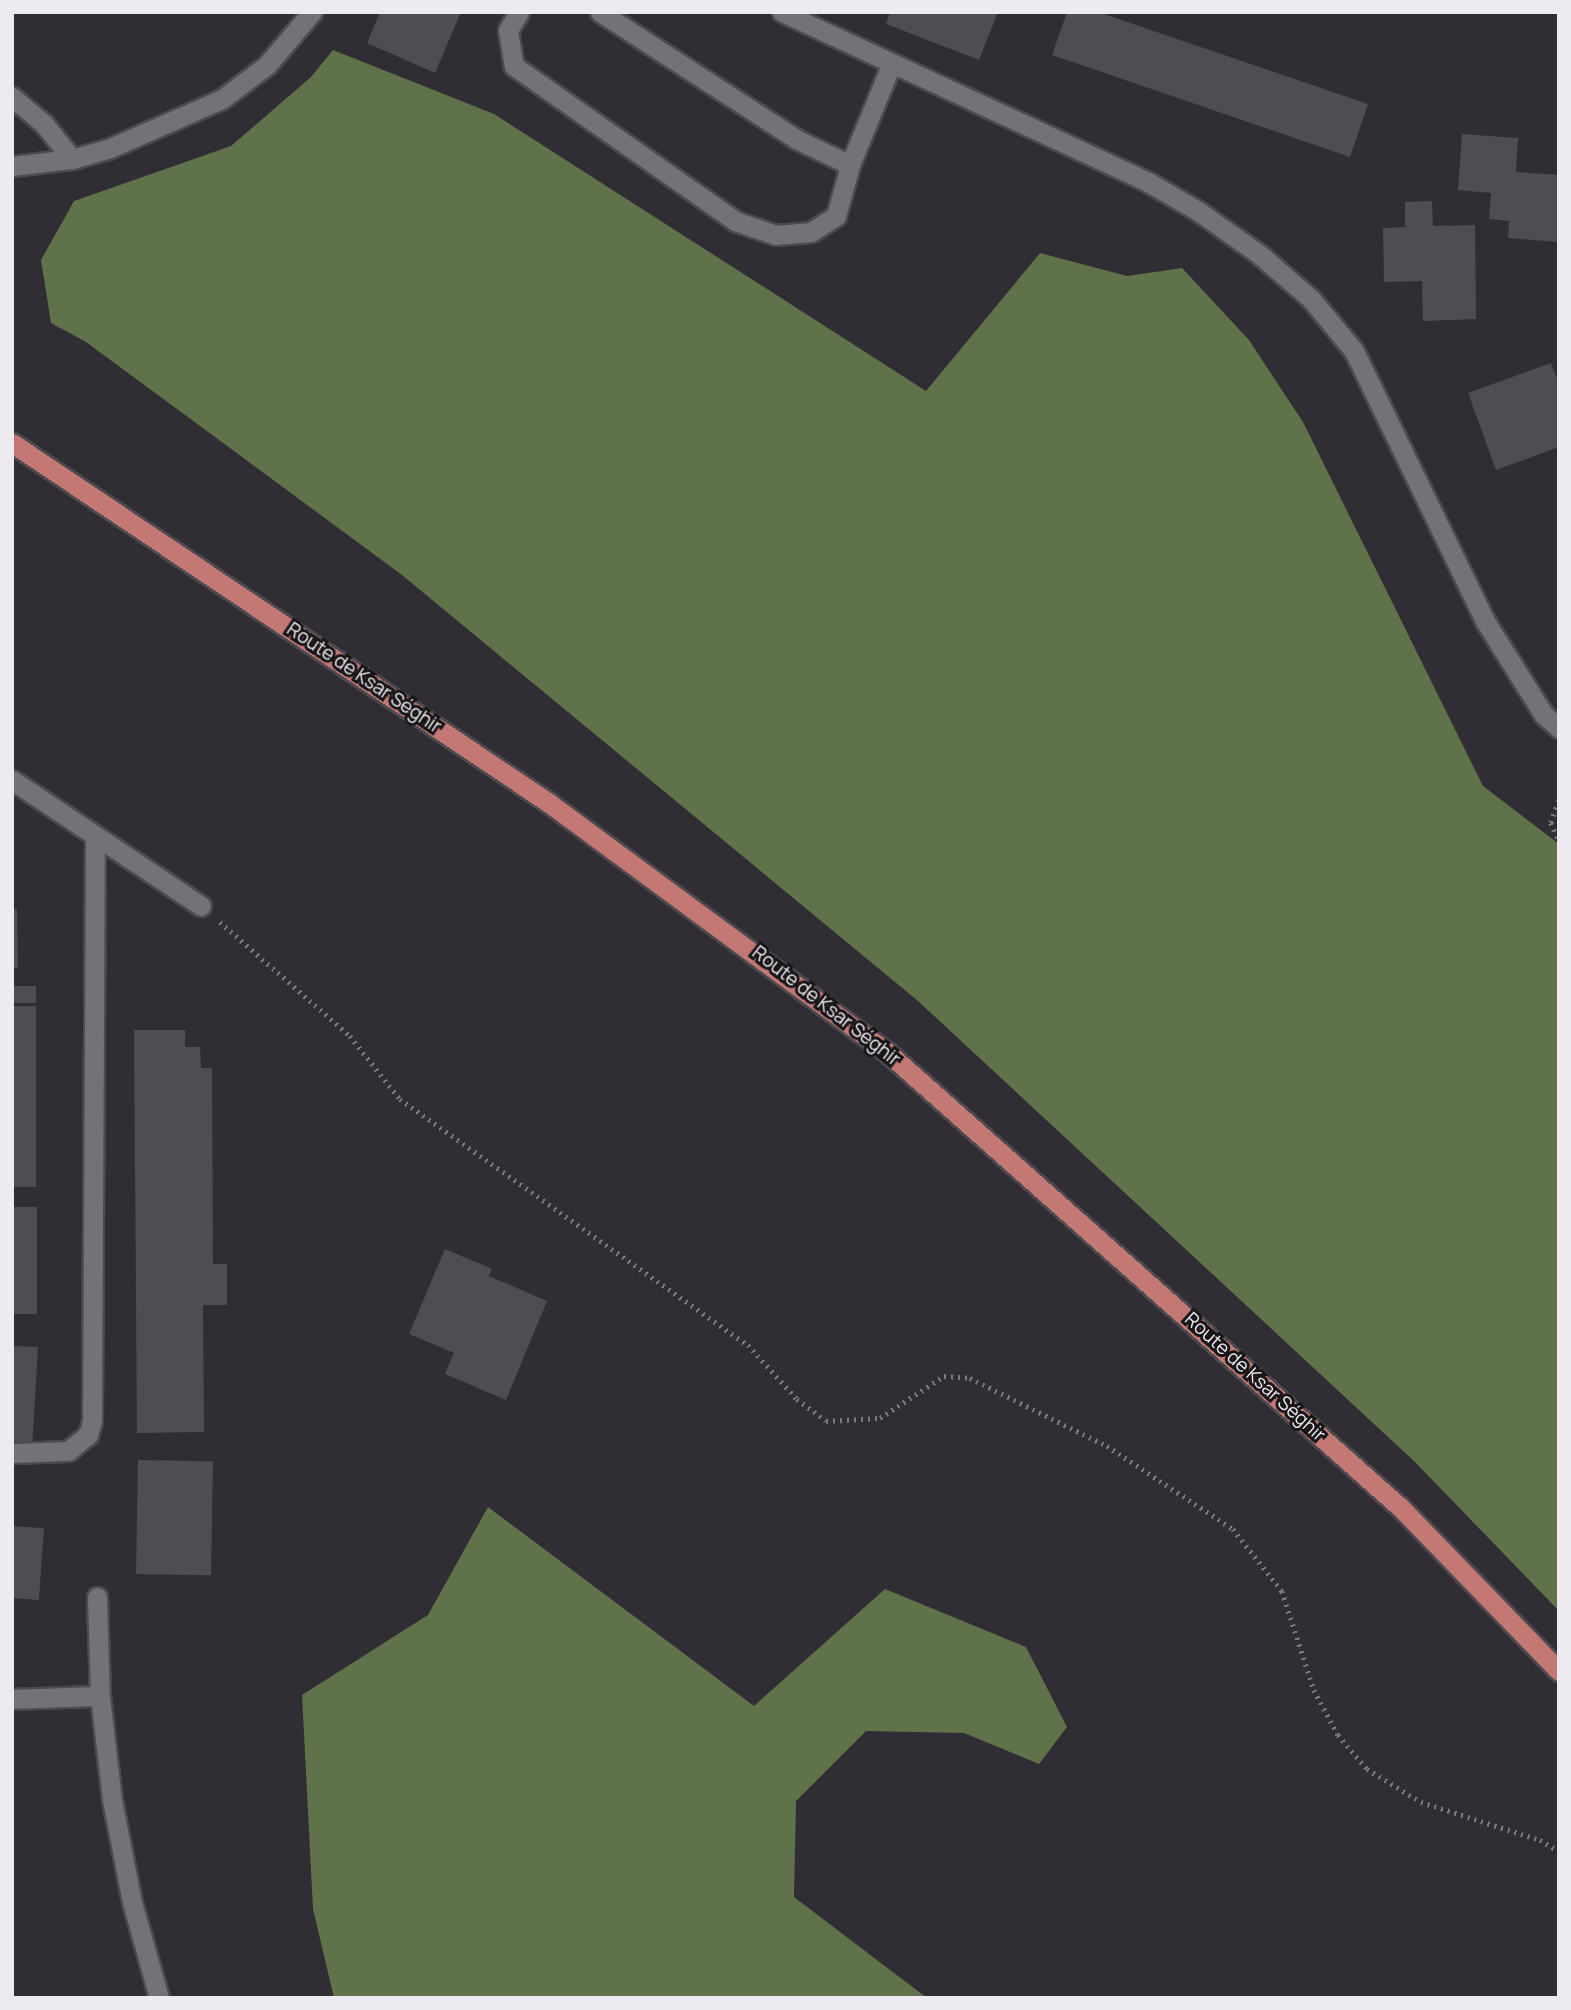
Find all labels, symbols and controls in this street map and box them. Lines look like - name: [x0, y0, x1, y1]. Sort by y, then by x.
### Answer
- street label: Route de Ksar Séghir: [282, 618, 446, 738]
- street label: Route de Ksar Séghir: [747, 941, 905, 1071]
- street label: Route de Ksar Séghir: [1180, 1308, 1330, 1446]

